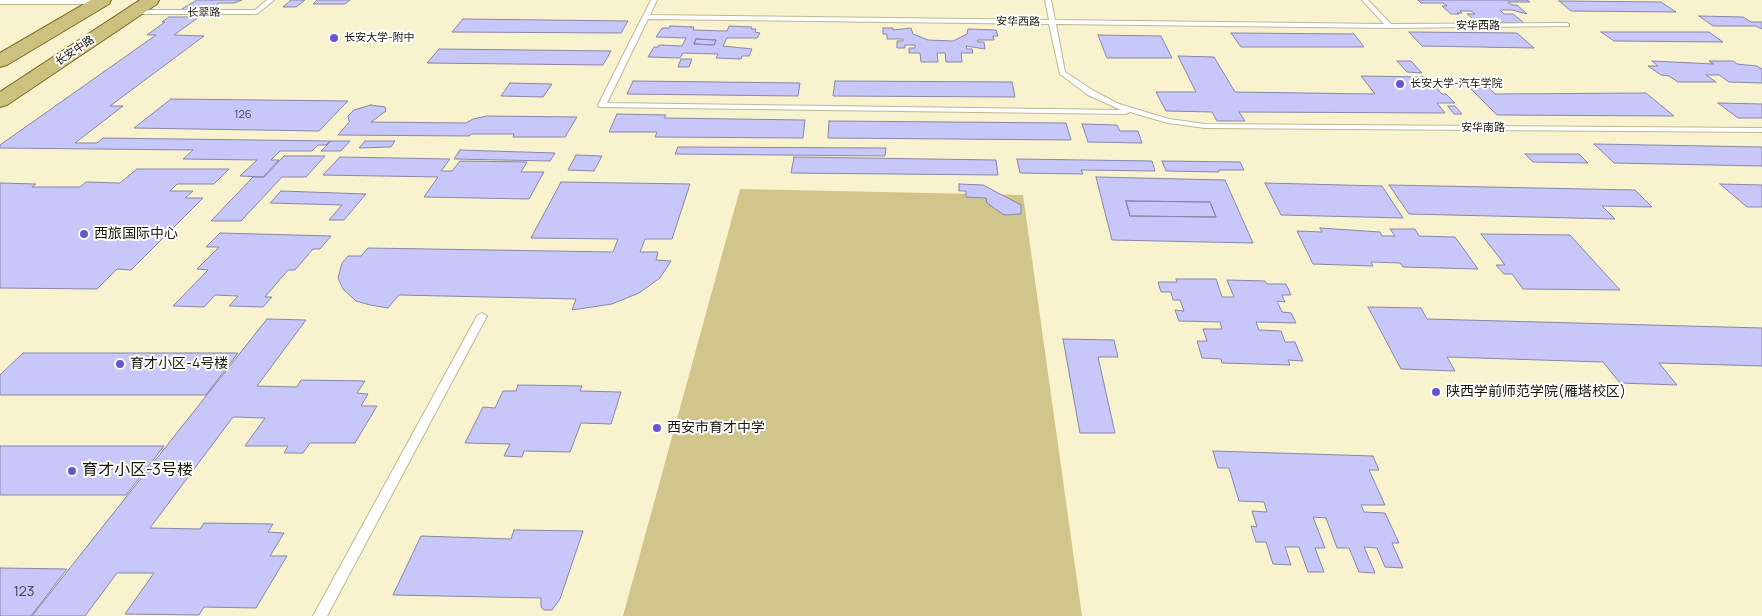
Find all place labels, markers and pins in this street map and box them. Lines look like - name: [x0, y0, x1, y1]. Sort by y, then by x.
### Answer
- place label: 长安大学-附中: [344, 31, 415, 45]
- marker: 长安大学-附中: [328, 32, 340, 44]
- place label: 长安大学-汽车学院: [1410, 77, 1503, 91]
- marker: 长安大学-汽车学院: [1394, 78, 1406, 90]
- place label: 西旅国际中心: [94, 226, 178, 242]
- marker: 西旅国际中心: [78, 228, 90, 240]
- place label: 育才小区-4号楼: [130, 356, 228, 372]
- marker: 育才小区-4号楼: [114, 358, 126, 370]
- place label: 陕西学前师范学院(雁塔校区): [1446, 384, 1626, 400]
- marker: 陕西学前师范学院(雁塔校区): [1430, 386, 1442, 398]
- place label: 西安市育才中学: [667, 420, 765, 436]
- marker: 西安市育才中学: [651, 422, 663, 434]
- place label: 育才小区-3号楼: [82, 461, 193, 481]
- marker: 育才小区-3号楼: [66, 465, 78, 477]

